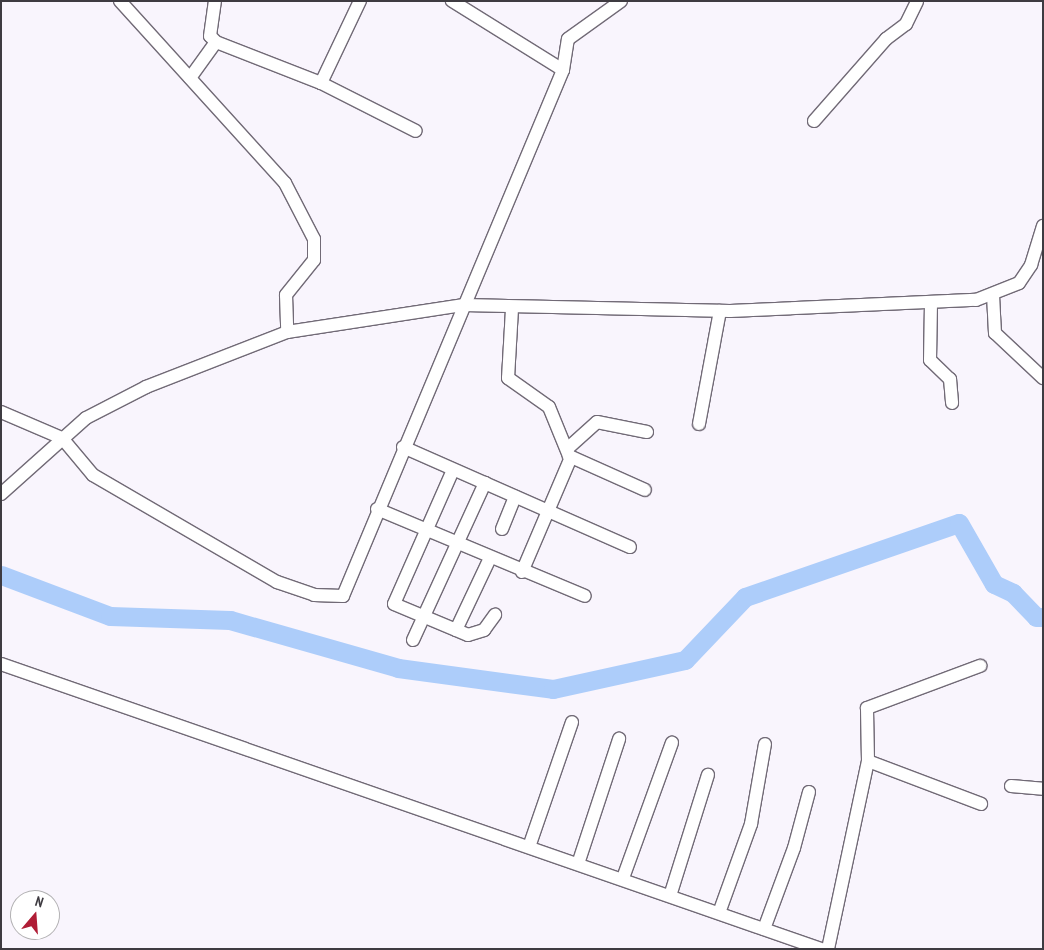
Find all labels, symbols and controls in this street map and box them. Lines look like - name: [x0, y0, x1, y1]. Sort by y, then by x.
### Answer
- north arrow: [10, 890, 60, 940]
- text: N: [33, 892, 46, 911]

